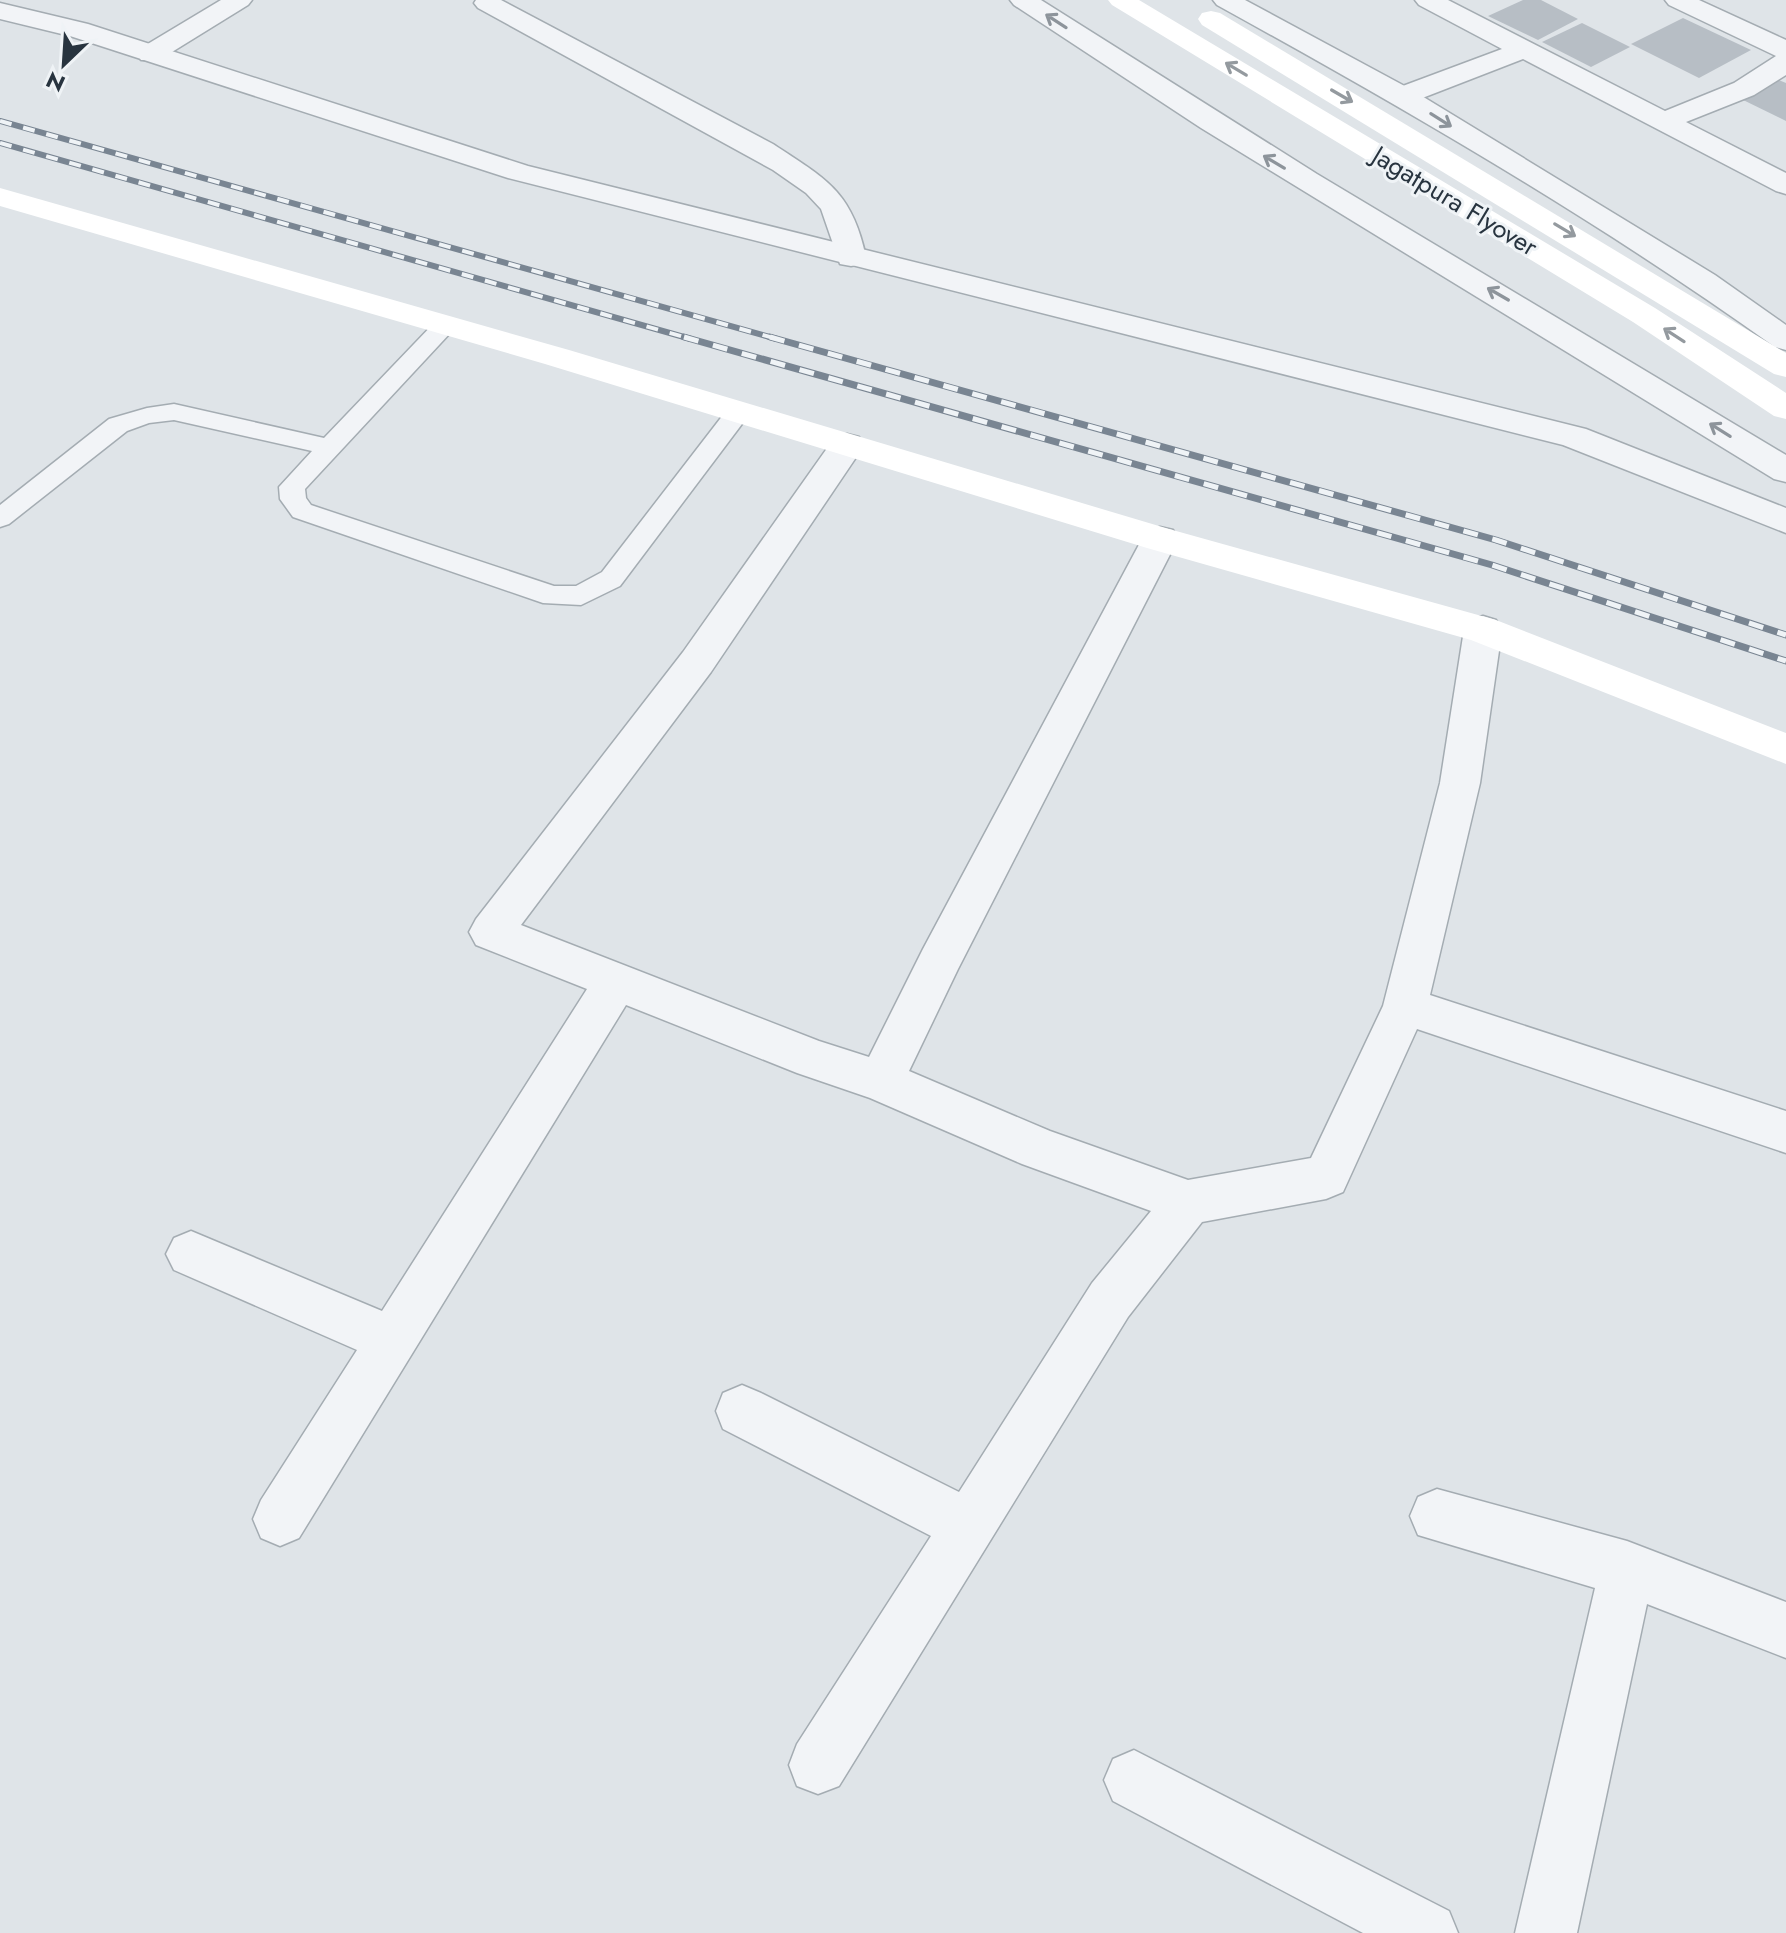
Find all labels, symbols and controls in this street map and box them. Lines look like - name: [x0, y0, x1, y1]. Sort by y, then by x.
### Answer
- one-way arrow: [1045, 13, 1067, 30]
- north arrow: [24, 24, 104, 104]
- one-way arrow: [1225, 61, 1248, 77]
- text: N: [41, 64, 70, 100]
- one-way arrow: [1330, 88, 1353, 104]
- one-way arrow: [1429, 113, 1452, 129]
- street label: Jagatpura Flyover: [1362, 135, 1545, 266]
- one-way arrow: [1263, 153, 1286, 169]
- one-way arrow: [1553, 222, 1576, 238]
- one-way arrow: [1487, 286, 1510, 302]
- one-way arrow: [1663, 326, 1686, 342]
- one-way arrow: [1709, 421, 1732, 437]

